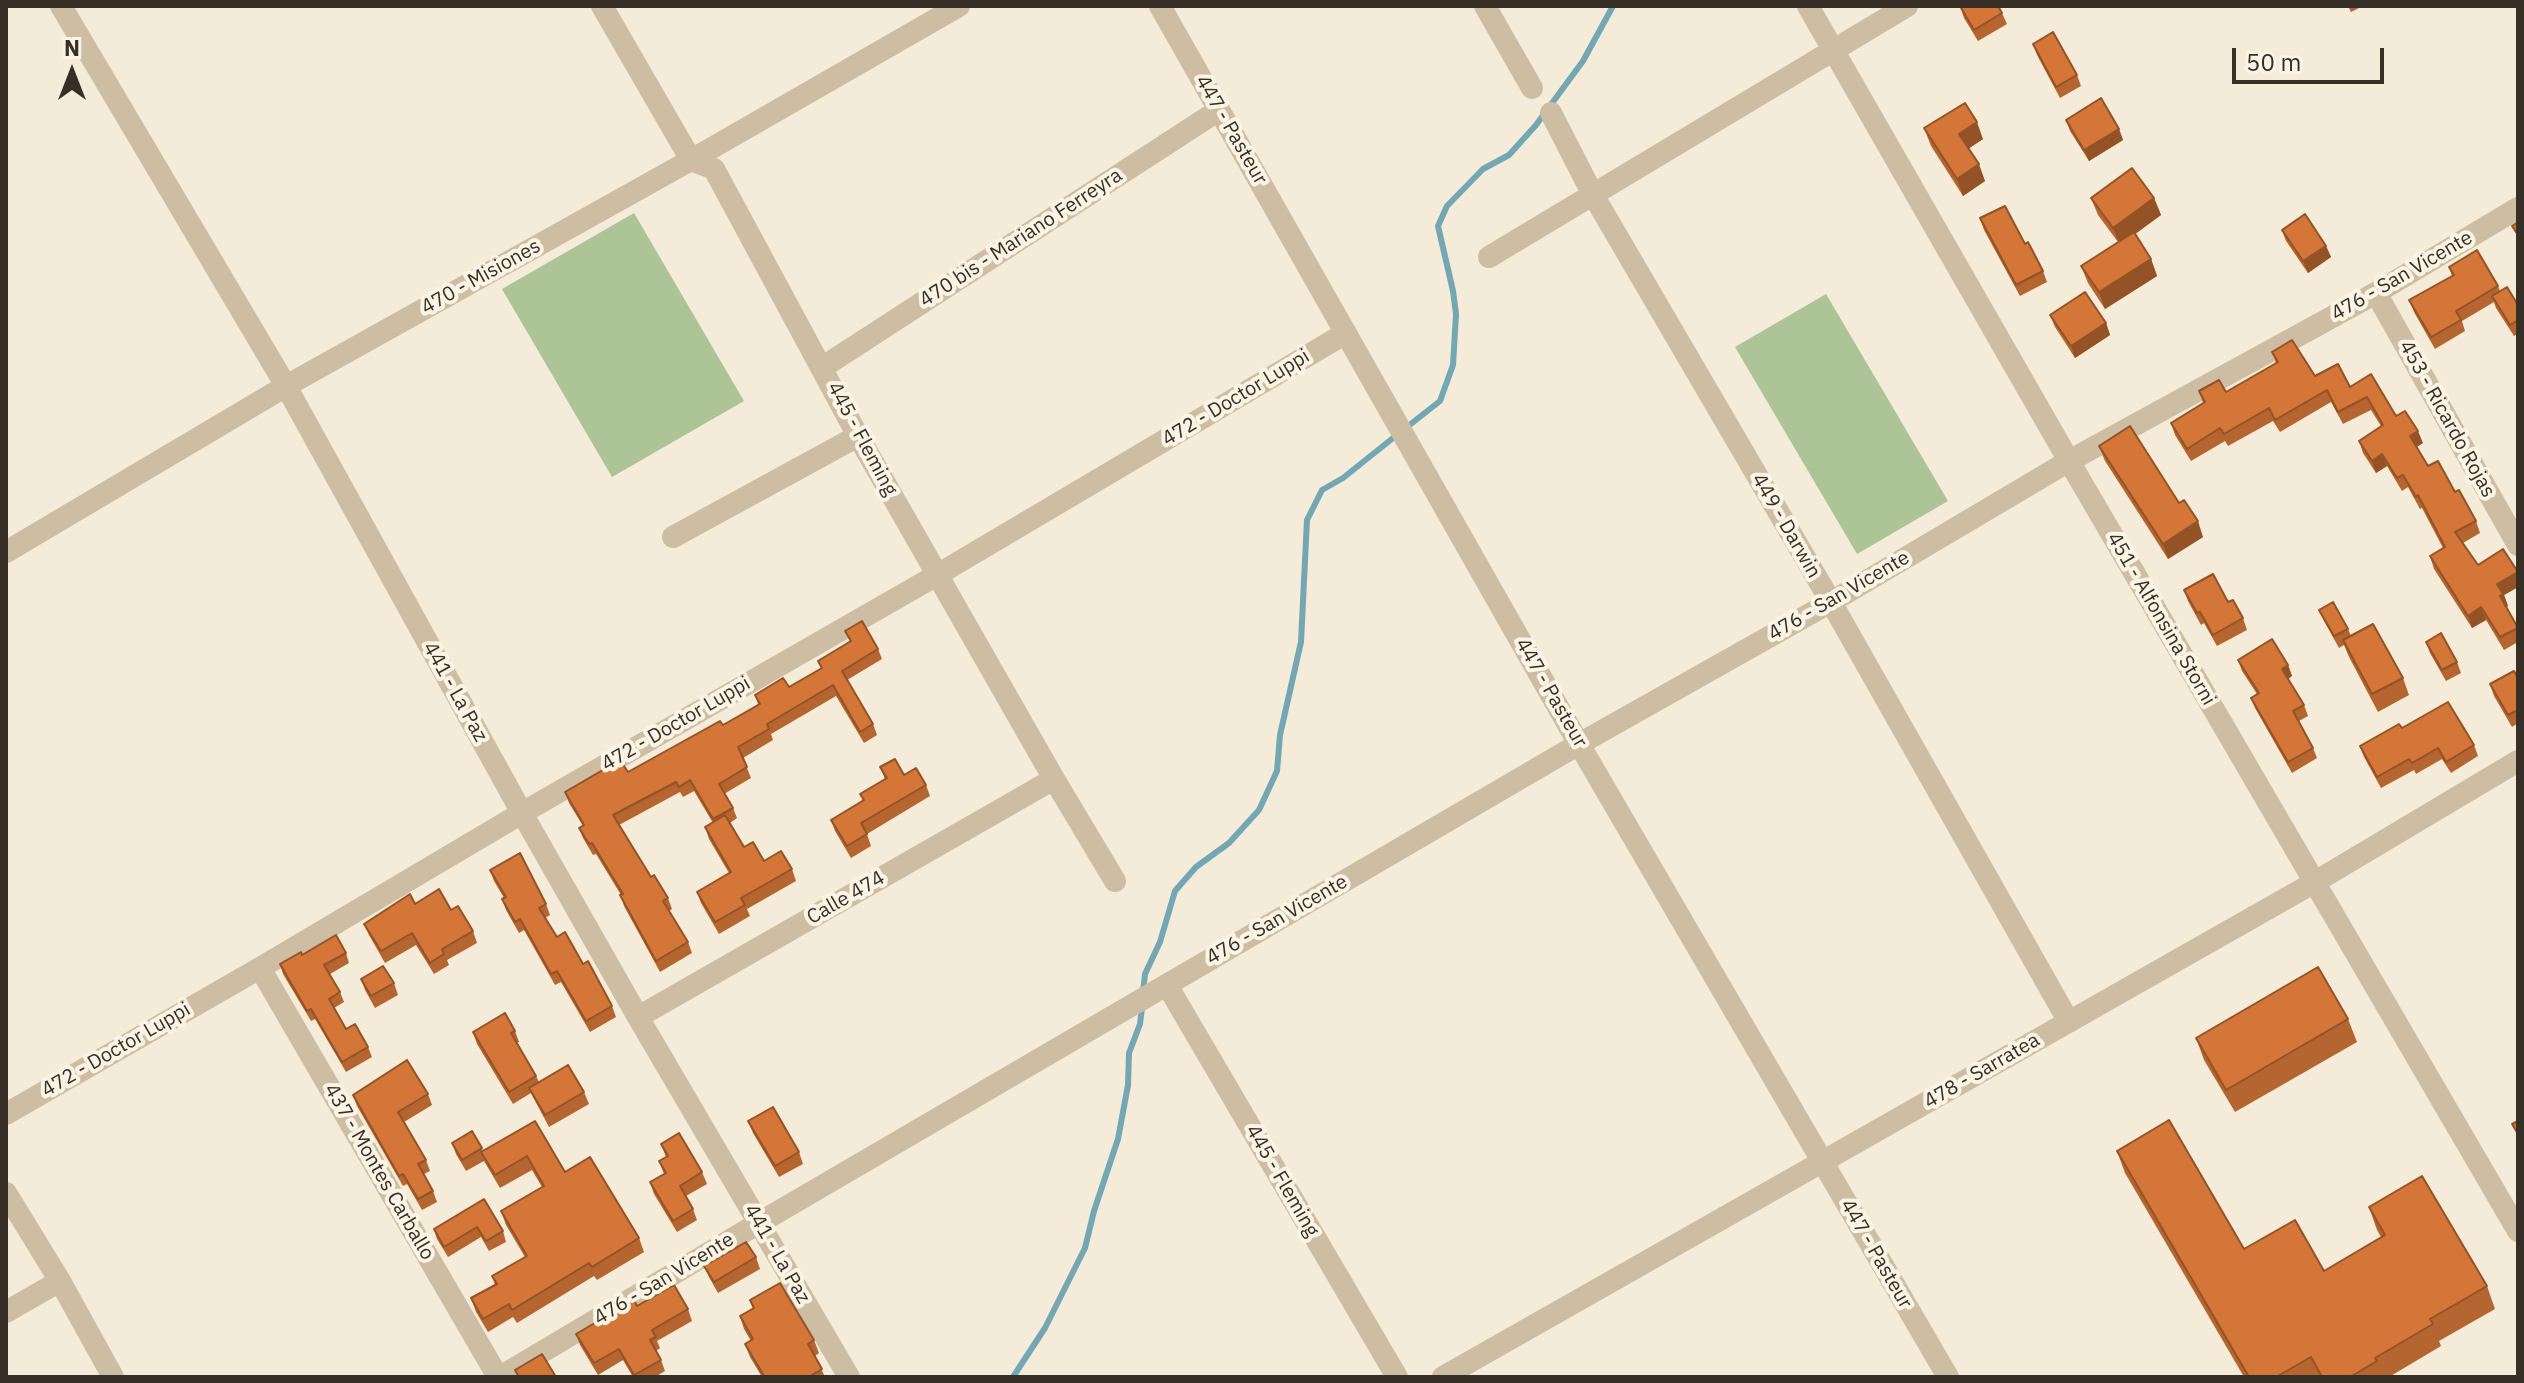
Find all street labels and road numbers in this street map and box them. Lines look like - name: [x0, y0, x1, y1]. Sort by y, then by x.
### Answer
- street label: 447 - Pasteur: [1190, 71, 1272, 189]
- street label: 470 bis - Mariano Ferreyra: [915, 163, 1127, 313]
- street label: 476 - San Vicente: [2327, 226, 2477, 326]
- street label: 470 - Misiones: [417, 234, 545, 320]
- street label: 453 - Ricardo Rojas: [2394, 336, 2500, 502]
- street label: 472 - Doctor Luppi: [1158, 345, 1314, 451]
- street label: 445 - Fleming: [822, 378, 902, 500]
- street label: 449 - Darwin: [1746, 469, 1826, 583]
- street label: 451 - Alfonsina Storni: [2102, 528, 2220, 710]
- street label: 476 - San Vicente: [1764, 546, 1914, 646]
- street label: 447 - Pasteur: [1510, 634, 1592, 752]
- street label: 441 - La Paz: [418, 638, 492, 746]
- street label: 472 - Doctor Luppi: [597, 672, 755, 776]
- street label: Calle 474: [803, 866, 889, 930]
- street label: 476 - San Vicente: [1202, 870, 1352, 970]
- street label: 472 - Doctor Luppi: [37, 998, 195, 1102]
- street label: 478 - Sarratea: [1920, 1028, 2044, 1114]
- street label: 437 - Montes Carballo: [319, 1080, 439, 1264]
- street label: 445 - Fleming: [1240, 1121, 1324, 1241]
- street label: 447 - Pasteur: [1835, 1195, 1917, 1313]
- street label: 441 - La Paz: [739, 1200, 815, 1308]
- street label: 476 - San Vicente: [590, 1228, 738, 1330]

